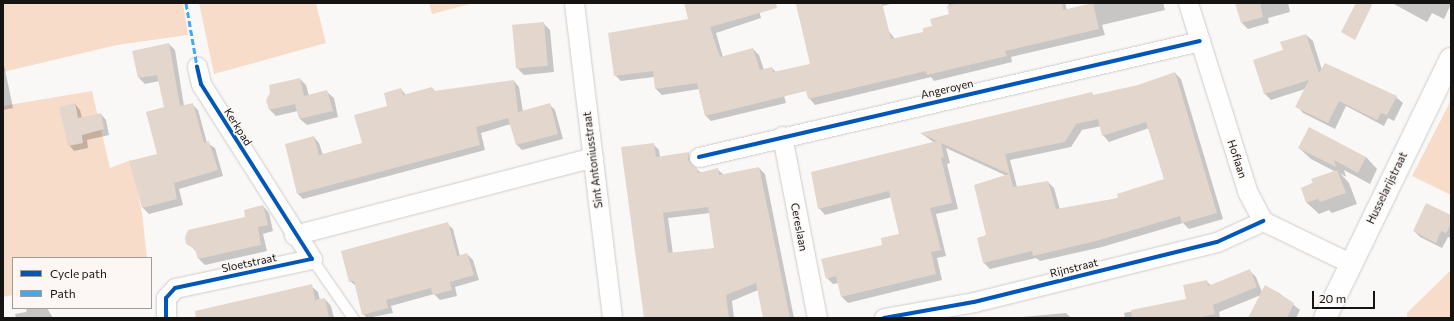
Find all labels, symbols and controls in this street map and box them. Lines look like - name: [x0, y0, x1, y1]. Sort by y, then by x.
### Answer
- street label: Angeroyen: [919, 77, 975, 101]
- street label: Kerkpad: [221, 106, 255, 148]
- street label: Sint Antoniusstraat: [581, 111, 605, 209]
- street label: Hoflaan: [1225, 138, 1249, 180]
- street label: Husselarijstraat: [1364, 150, 1410, 226]
- street label: Cereslaan: [788, 202, 810, 252]
- street label: Sloetstraat: [220, 251, 278, 275]
- street label: Rijnstraat: [1049, 256, 1099, 280]
- legend: [12, 257, 152, 309]
- text: Cycle path: [50, 266, 107, 280]
- scale bar: [1314, 283, 1377, 309]
- text: Path: [50, 286, 76, 300]
- text: 20 m: [1319, 291, 1346, 305]

